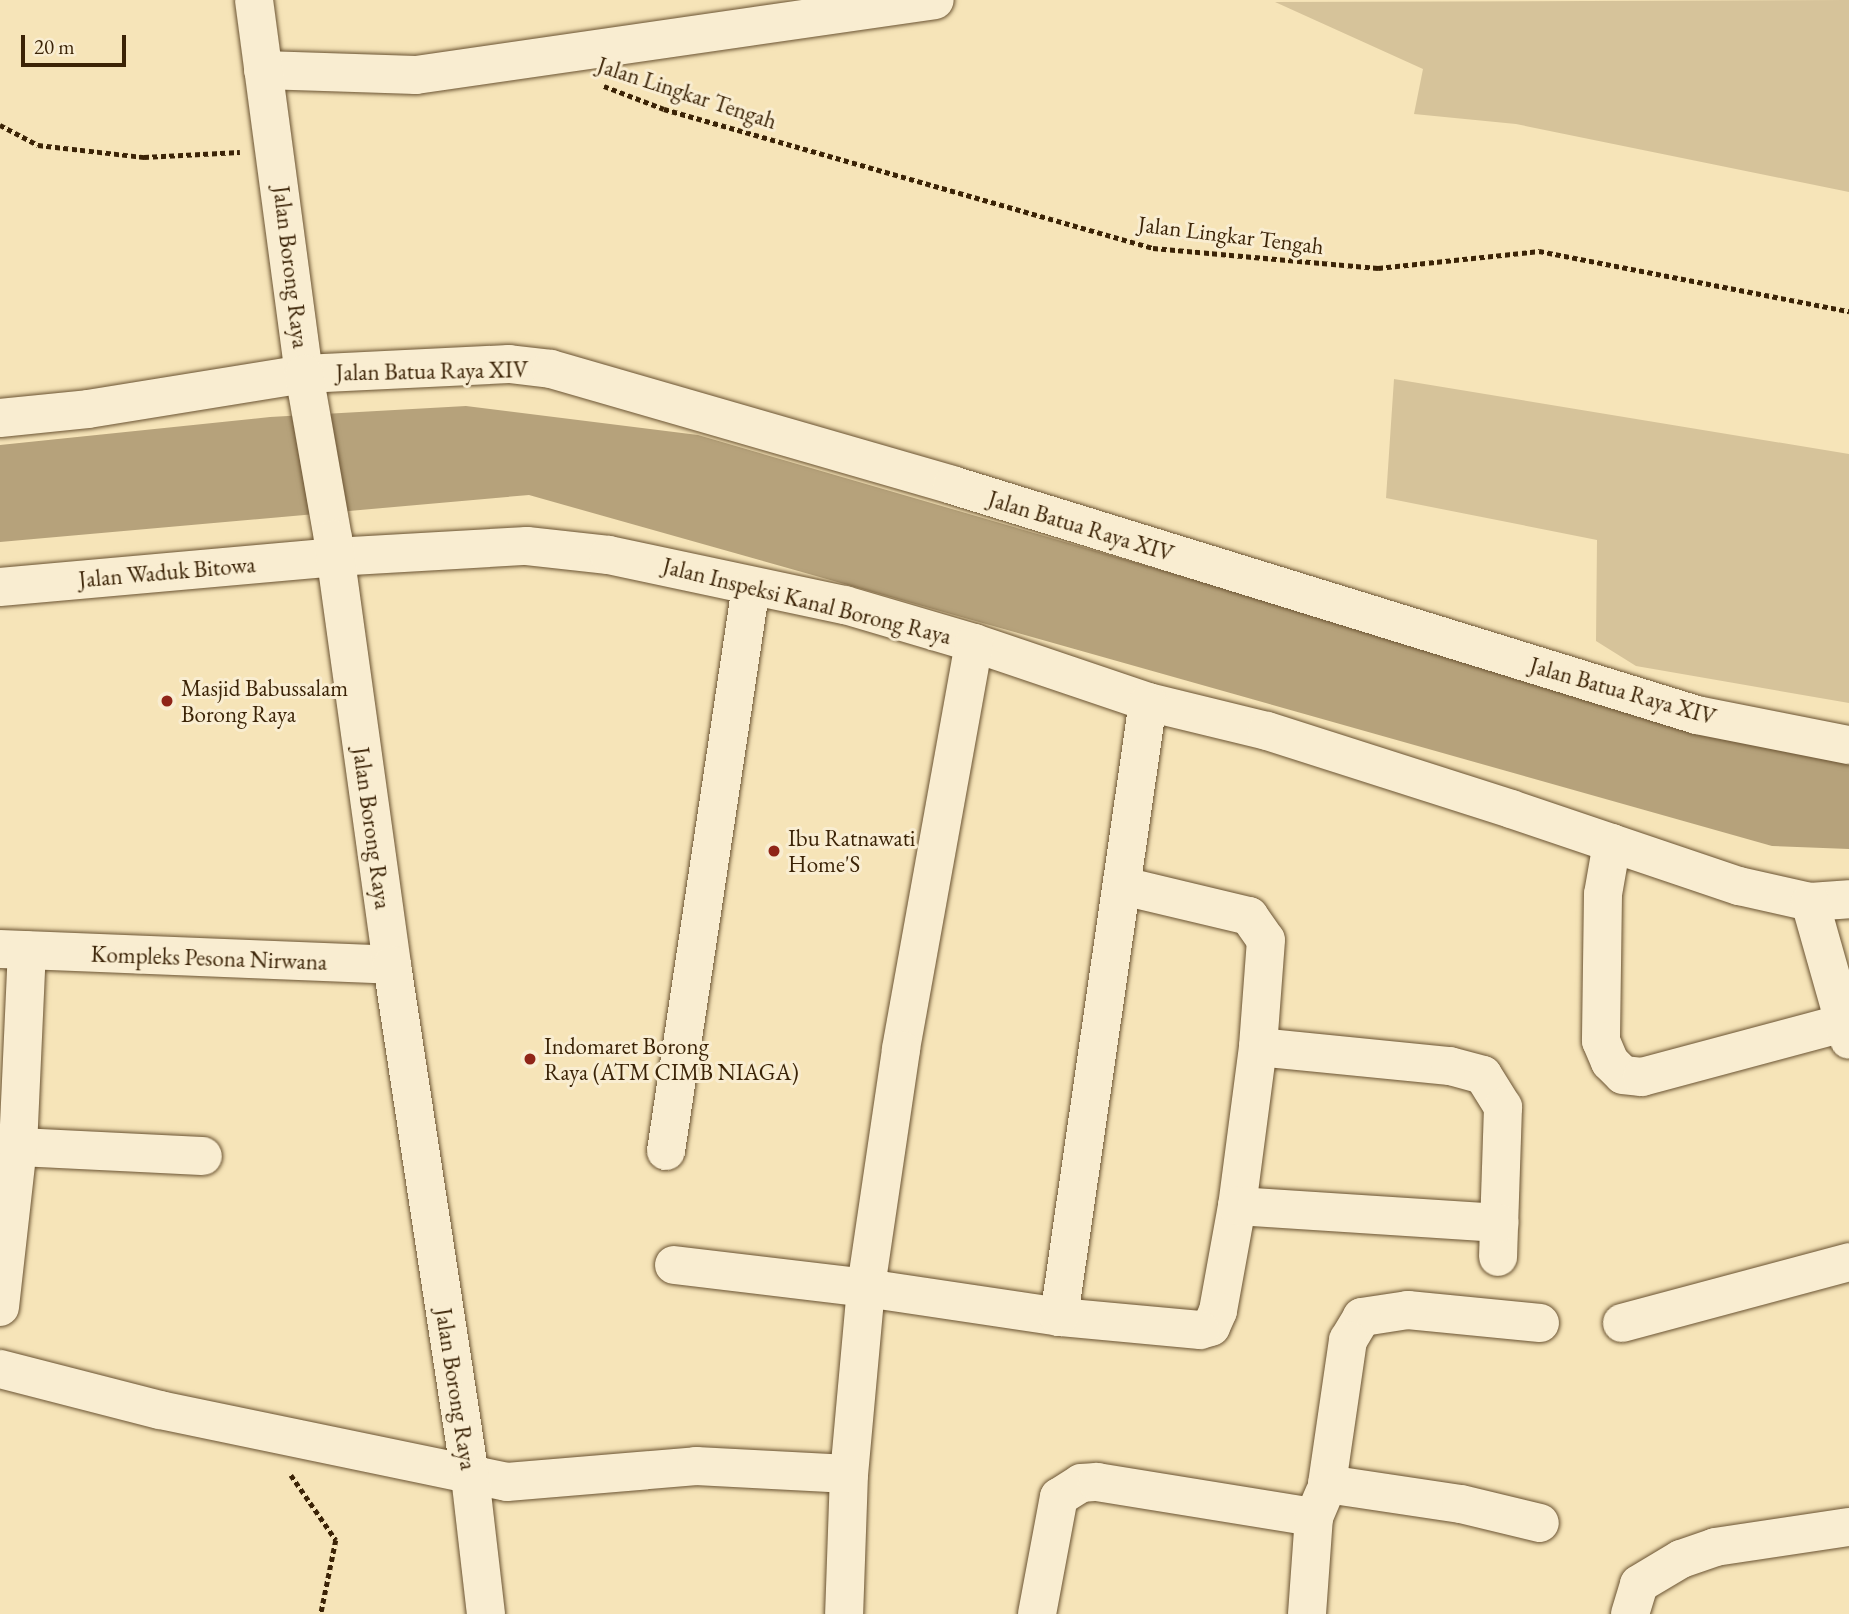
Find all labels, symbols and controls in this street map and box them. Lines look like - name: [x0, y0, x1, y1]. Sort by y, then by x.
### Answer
- scale bar: [24, 21, 130, 65]
- text: 20 m: [34, 33, 75, 60]
- street label: Jalan Lingkar Tengah: [594, 51, 780, 135]
- street label: Jalan Borong Raya: [267, 184, 315, 350]
- street label: Jalan Lingkar Tengah: [1136, 210, 1326, 260]
- street label: Jalan Batua Raya XIV: [335, 356, 529, 386]
- street label: Jalan Batua Raya XIV: [985, 485, 1177, 567]
- street label: Jalan Waduk Bitowa: [77, 551, 257, 593]
- street label: Jalan Inspeksi Kanal Borong Raya: [660, 552, 954, 650]
- street label: Jalan Batua Raya XIV: [1527, 651, 1719, 731]
- place label: Masjid Babussalam Borong Raya: [181, 674, 348, 728]
- marker: Masjid Babussalam Borong Raya: [159, 693, 175, 709]
- street label: Jalan Borong Raya: [347, 745, 397, 911]
- place label: Ibu Ratnawati Home'S: [788, 824, 915, 878]
- marker: Ibu Ratnawati Home'S: [766, 843, 782, 859]
- street label: Kompleks Pesona Nirwana: [90, 940, 328, 976]
- place label: Indomaret Borong Raya (ATM CIMB NIAGA): [544, 1032, 799, 1086]
- marker: Indomaret Borong Raya (ATM CIMB NIAGA): [522, 1051, 538, 1067]
- street label: Jalan Borong Raya: [430, 1306, 482, 1472]

